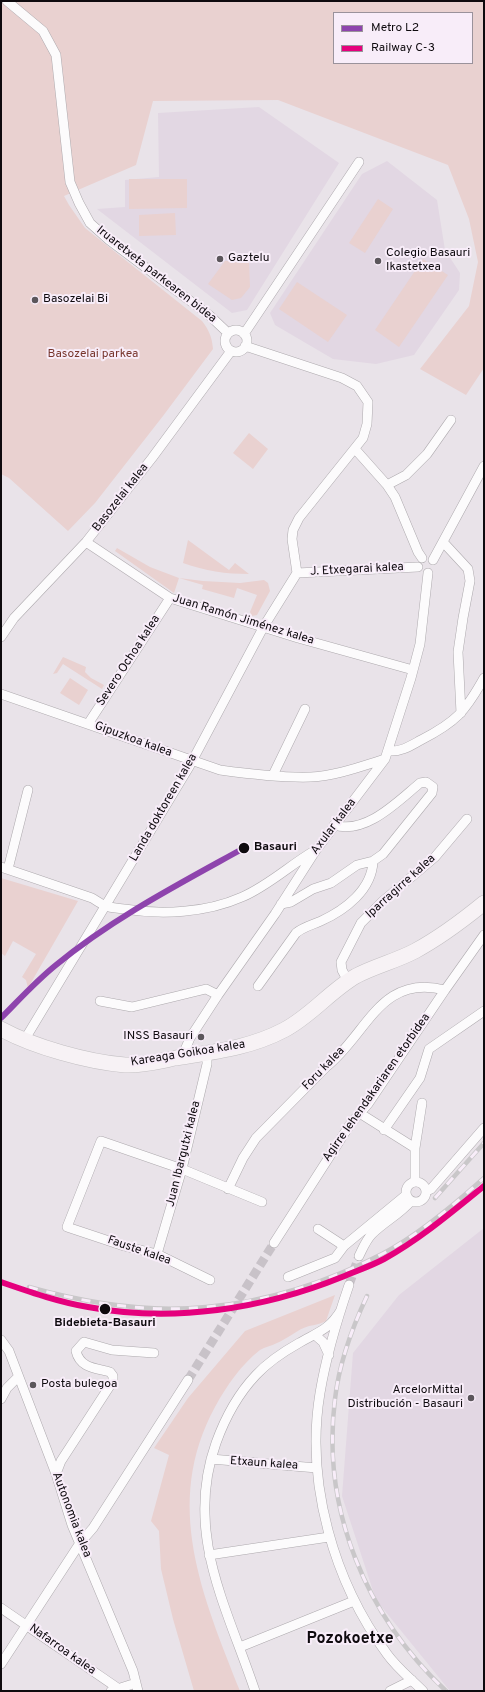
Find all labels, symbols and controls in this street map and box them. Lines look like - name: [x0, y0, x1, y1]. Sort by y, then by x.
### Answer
- legend: [333, 12, 473, 64]
- text: Metro L2: [371, 20, 419, 36]
- text: Railway C-3: [371, 40, 435, 56]
- street label: Iruaretxeta parkearen bidea: [93, 224, 219, 326]
- place label: Colegio Basauri Ikastetxea: [386, 247, 470, 275]
- place label: Gaztelu: [228, 252, 269, 266]
- marker: Gaztelu: [215, 254, 225, 264]
- marker: Colegio Basauri Ikastetxea: [373, 256, 383, 266]
- place label: Basozelai Bi: [43, 293, 108, 307]
- marker: Basozelai Bi: [30, 295, 40, 305]
- park label: Basozelai parkea: [48, 348, 138, 362]
- street label: Basozelai kalea: [90, 461, 152, 535]
- street label: J. Etxegarai kalea: [310, 560, 404, 580]
- street label: Juan Ramón Jiménez kalea: [171, 592, 315, 648]
- street label: Severo Ochoa kalea: [94, 613, 164, 709]
- street label: Gipuzkoa kalea: [92, 719, 174, 761]
- street label: Landa doktoreen kalea: [127, 752, 201, 864]
- street label: Axular kalea: [308, 796, 360, 858]
- marker: Basauri: [237, 841, 251, 855]
- place label: Basauri: [254, 841, 297, 855]
- street label: Iparragirre kalea: [363, 852, 439, 922]
- street label: Agirre lehendakariaren etorbidea: [320, 1011, 434, 1165]
- place label: INSS Basauri: [123, 1030, 193, 1044]
- marker: INSS Basauri: [196, 1032, 206, 1042]
- street label: Kareaga Goikoa kalea: [130, 1038, 246, 1070]
- street label: Foru kalea: [300, 1044, 348, 1094]
- street label: Juan Ibargutxi kalea: [164, 1100, 204, 1208]
- street label: Fauste kalea: [105, 1233, 173, 1269]
- marker: Bidebieta-Basauri: [98, 1302, 112, 1316]
- place label: Bidebieta-Basauri: [54, 1317, 156, 1331]
- place label: Posta bulegoa: [41, 1378, 117, 1392]
- marker: Posta bulegoa: [28, 1380, 38, 1390]
- place label: ArcelorMittal Distribución - Basauri: [348, 1384, 463, 1412]
- marker: ArcelorMittal Distribución - Basauri: [466, 1393, 476, 1403]
- street label: Etxaun kalea: [229, 1454, 299, 1474]
- street label: Autonomia kalea: [48, 1470, 94, 1560]
- street label: Nafarroa kalea: [26, 1622, 98, 1678]
- district label: Pozokoetxe: [306, 1630, 394, 1650]

